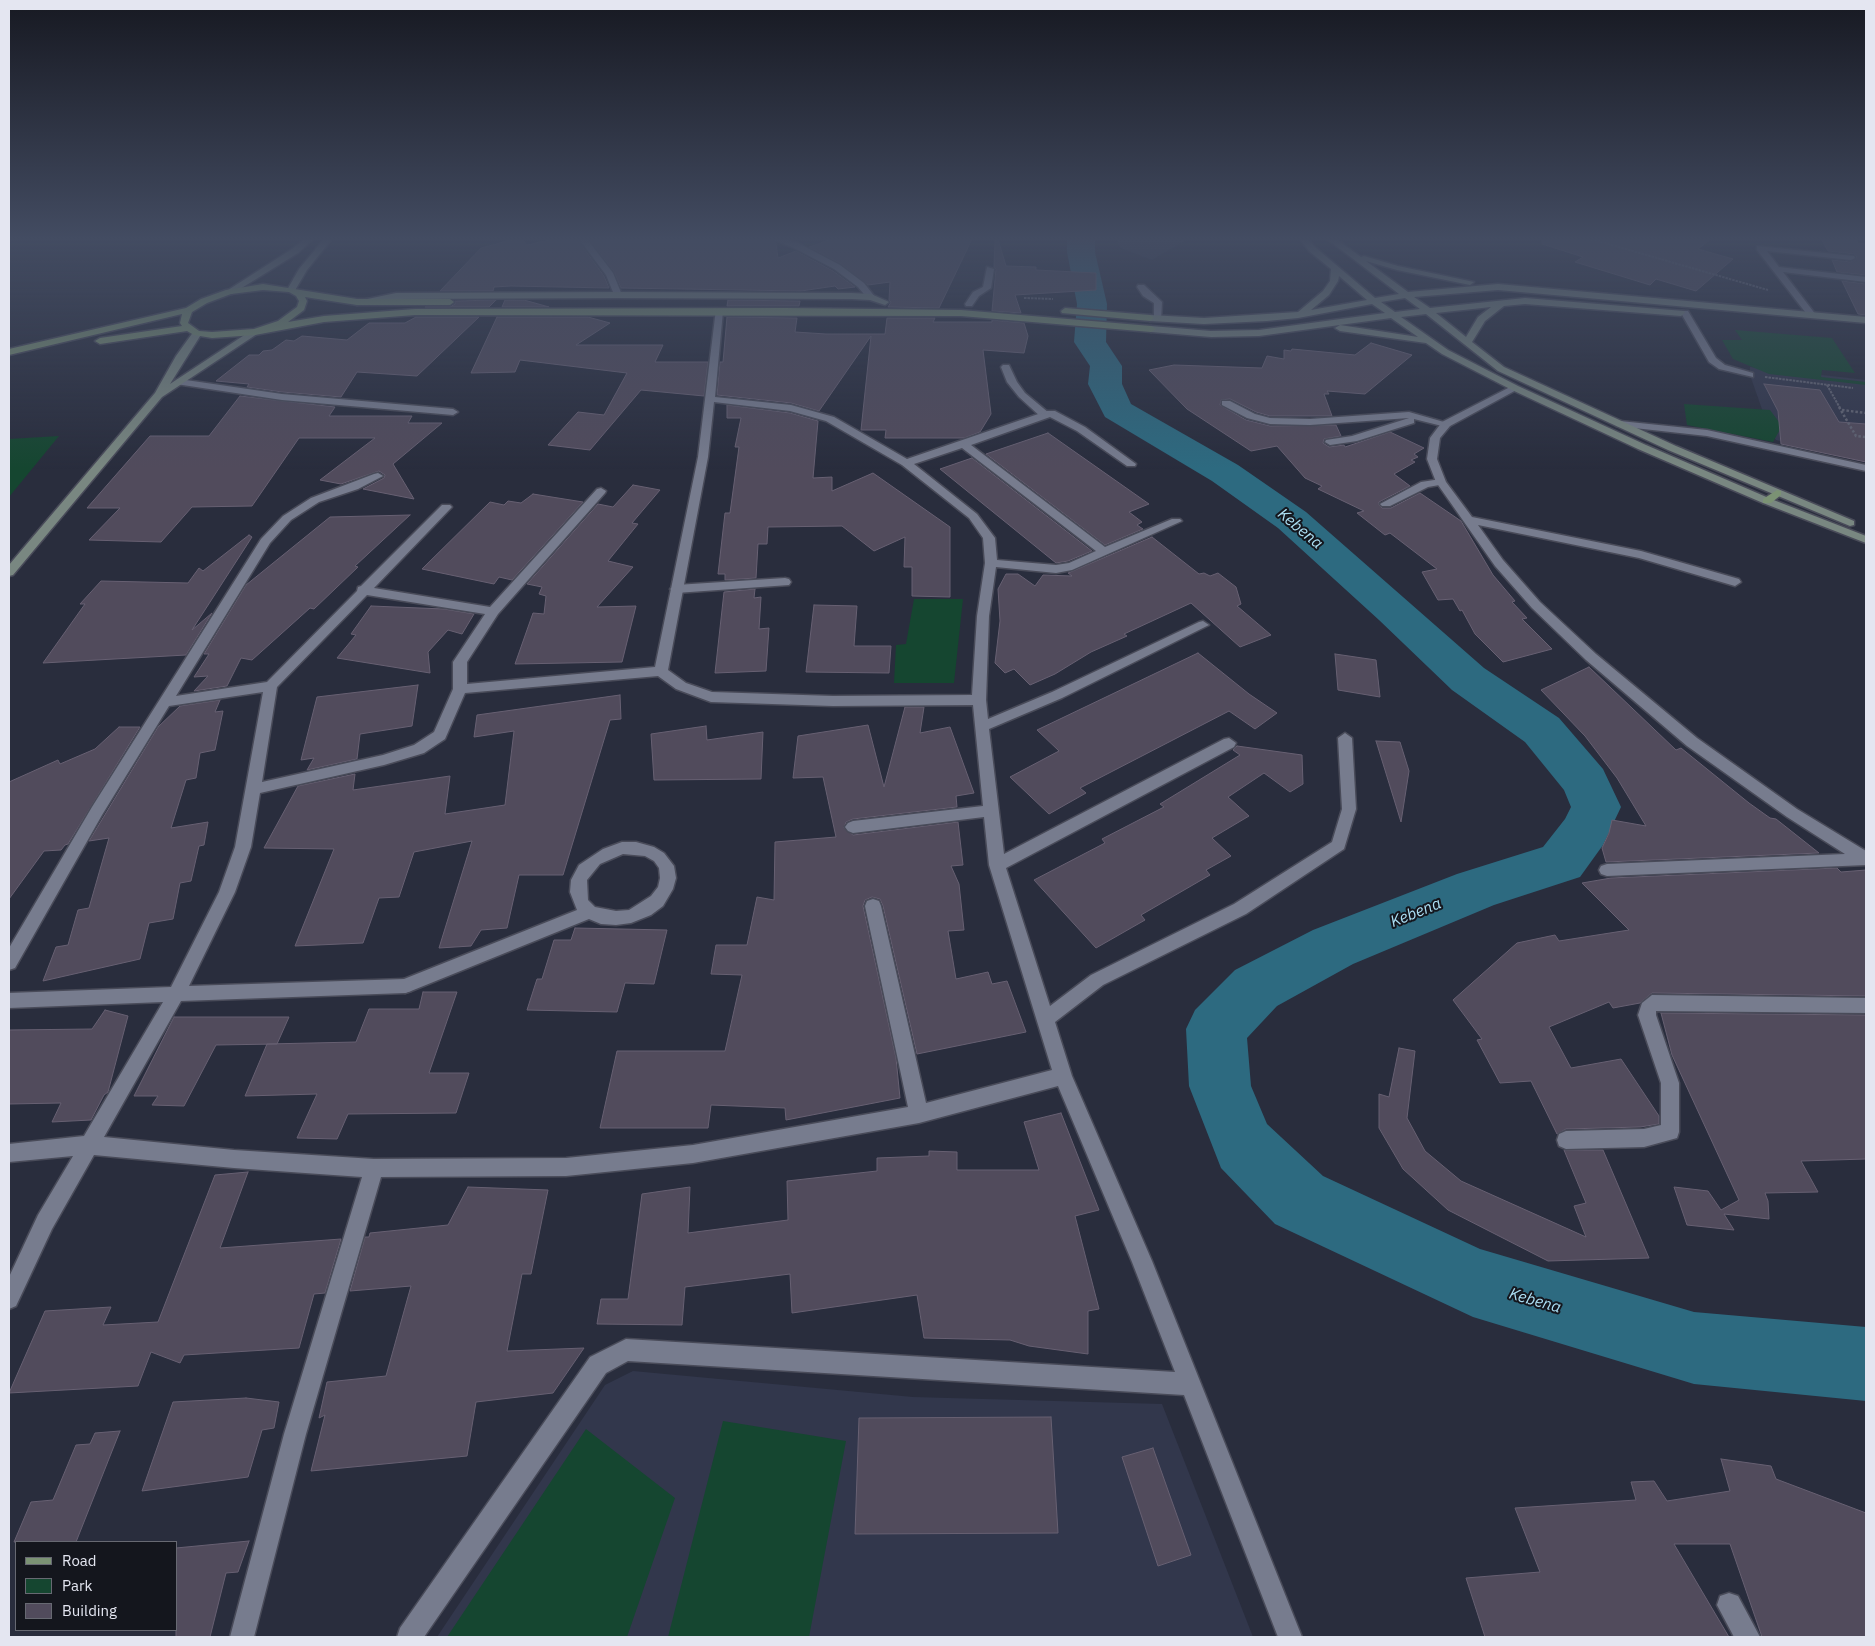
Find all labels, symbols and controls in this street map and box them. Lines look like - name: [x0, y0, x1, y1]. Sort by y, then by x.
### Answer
- water label: Kebena: [1274, 505, 1326, 553]
- water label: Kebena: [1388, 894, 1444, 932]
- water label: Kebena: [1507, 1284, 1563, 1318]
- legend: [15, 1541, 178, 1631]
- text: Road: [62, 1551, 97, 1570]
- text: Park: [62, 1576, 92, 1595]
- text: Building: [62, 1601, 117, 1620]

